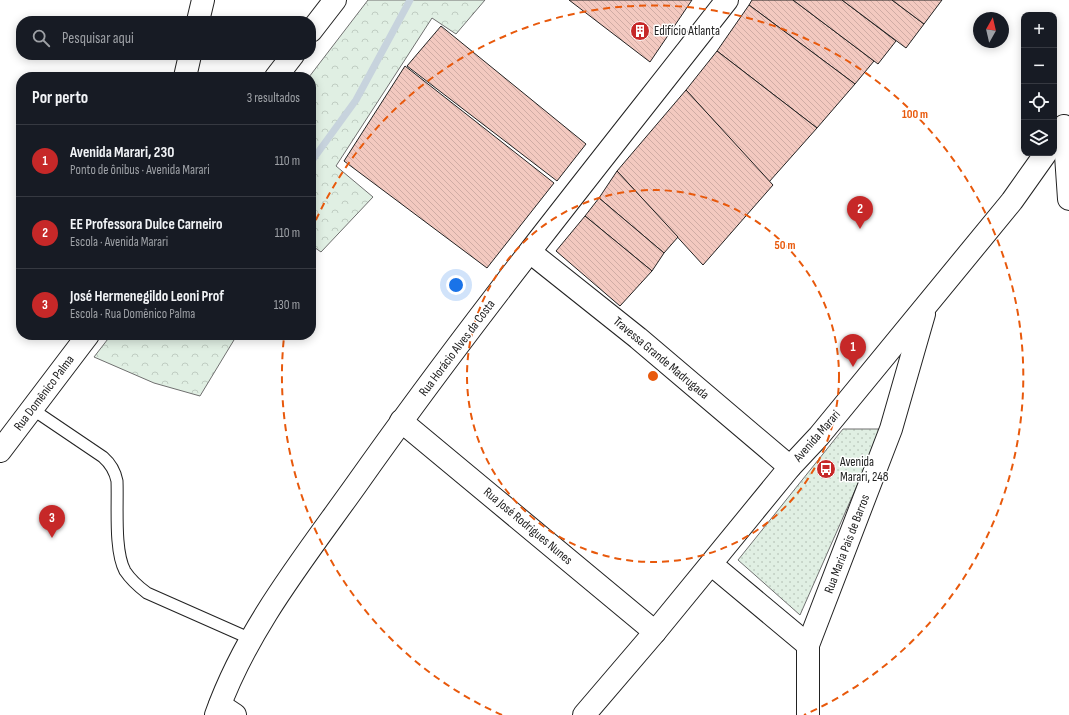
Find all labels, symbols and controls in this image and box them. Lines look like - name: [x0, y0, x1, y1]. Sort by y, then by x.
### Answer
- north arrow: [973, 12, 1009, 48]
- map controls: [1021, 12, 1057, 156]
- button: +: [1021, 12, 1057, 48]
- search box: [16, 16, 316, 60]
- building icon: Edifício Atlanta: [629, 20, 651, 42]
- place label: Edifício Atlanta: [654, 23, 720, 39]
- icon: search: [30, 27, 52, 49]
- text: Pesquisar aqui: [62, 29, 134, 48]
- button: −: [1021, 48, 1057, 84]
- button: locate: [1021, 84, 1057, 120]
- text: Por perto: [32, 88, 88, 108]
- text: 3 resultados: [247, 90, 300, 106]
- text: 100 m: [902, 107, 928, 122]
- button: layers: [1021, 120, 1057, 156]
- text: Avenida Marari, 230: [70, 143, 174, 162]
- text: 1: [42, 153, 48, 169]
- text: 110 m: [275, 153, 300, 169]
- text: Ponto de ônibus · Avenida Marari: [70, 162, 210, 178]
- pin: 2: [847, 196, 873, 229]
- text: EE Professora Dulce Carneiro: [70, 215, 223, 234]
- text: 2: [42, 225, 48, 241]
- text: 110 m: [275, 225, 300, 241]
- text: Escola · Avenida Marari: [70, 234, 168, 250]
- text: 50 m: [775, 238, 795, 253]
- your location: [446, 275, 466, 295]
- text: José Hermenegildo Leoni Prof: [70, 287, 224, 306]
- text: 3: [42, 297, 48, 313]
- text: 130 m: [274, 297, 300, 313]
- street label: Rua Horácio Alves da Costa: [415, 297, 499, 399]
- text: Escola · Rua Domênico Palma: [70, 306, 195, 322]
- street label: Travessa Grande Madrugada: [610, 313, 712, 403]
- pin: 1: [840, 334, 866, 367]
- street label: Rua Domênico Palma: [10, 352, 78, 434]
- centre of rings: [646, 369, 660, 383]
- street label: Avenida Marari: [789, 407, 844, 466]
- place label: Avenida Marari, 248: [839, 454, 889, 485]
- bus stop icon: Avenida Marari, 248: [815, 458, 837, 480]
- street label: Rua José Rodrigues Nunes: [480, 484, 576, 568]
- street label: Rua Maria Pais de Barros: [821, 492, 873, 596]
- pin: 3: [39, 505, 65, 538]

